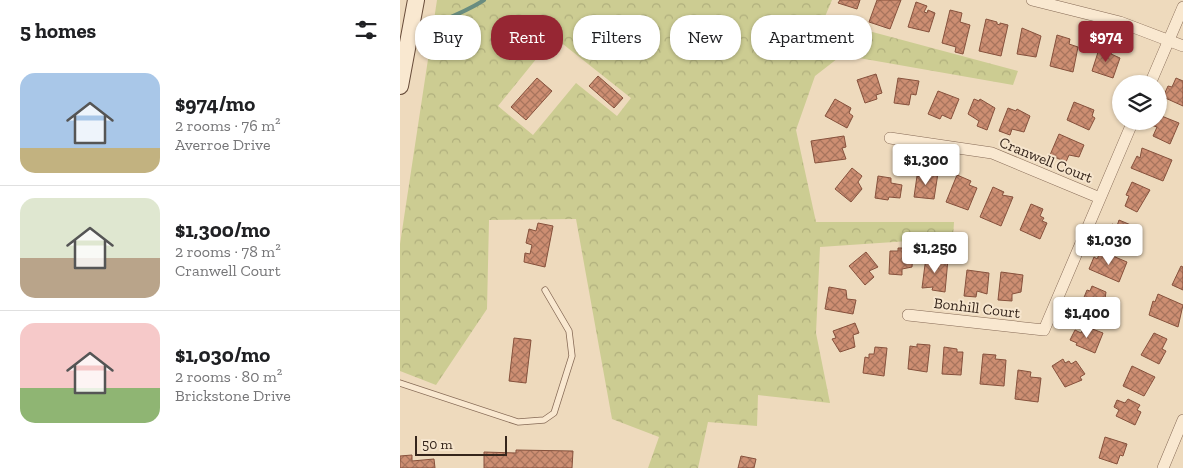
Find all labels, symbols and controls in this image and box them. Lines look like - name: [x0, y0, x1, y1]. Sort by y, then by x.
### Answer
- chip: Buy: [415, 15, 481, 60]
- chip: Rent: [491, 15, 563, 60]
- chip: Filters: [573, 15, 660, 60]
- chip: New: [670, 15, 741, 60]
- chip: Apartment: [751, 15, 872, 60]
- icon: filters: [352, 16, 380, 44]
- text: 5 homes: [20, 18, 96, 43]
- pin: $974: [1076, 20, 1136, 63]
- text: $974: [1089, 27, 1123, 46]
- map controls: [1112, 75, 1167, 130]
- button: layers: [1112, 75, 1167, 130]
- text: $974/mo: [175, 91, 255, 116]
- icon: home: [60, 93, 120, 153]
- text: 2 rooms · 76 m²: [175, 116, 281, 135]
- street label: Cranwell Court: [997, 133, 1096, 187]
- text: Averroe Drive: [175, 135, 271, 154]
- pin: $1,300: [885, 144, 967, 186]
- text: $1,300: [904, 150, 948, 169]
- text: $1,300/mo: [175, 217, 270, 242]
- icon: home: [60, 218, 120, 278]
- pin: $1,030: [1068, 224, 1150, 266]
- text: $1,030: [1087, 230, 1131, 249]
- pin: $1,250: [894, 232, 976, 274]
- text: $1,250: [913, 238, 957, 257]
- text: 2 rooms · 78 m²: [175, 242, 281, 261]
- text: Cranwell Court: [175, 261, 281, 280]
- street label: Bonhill Court: [933, 294, 1022, 322]
- pin: $1,400: [1046, 296, 1128, 339]
- text: $1,400: [1064, 303, 1110, 322]
- text: $1,030/mo: [175, 342, 270, 367]
- icon: home: [60, 343, 120, 403]
- text: 2 rooms · 80 m²: [175, 367, 282, 386]
- text: Brickstone Drive: [175, 386, 291, 405]
- scale bar: [415, 433, 508, 456]
- text: 50 m: [422, 436, 453, 453]

